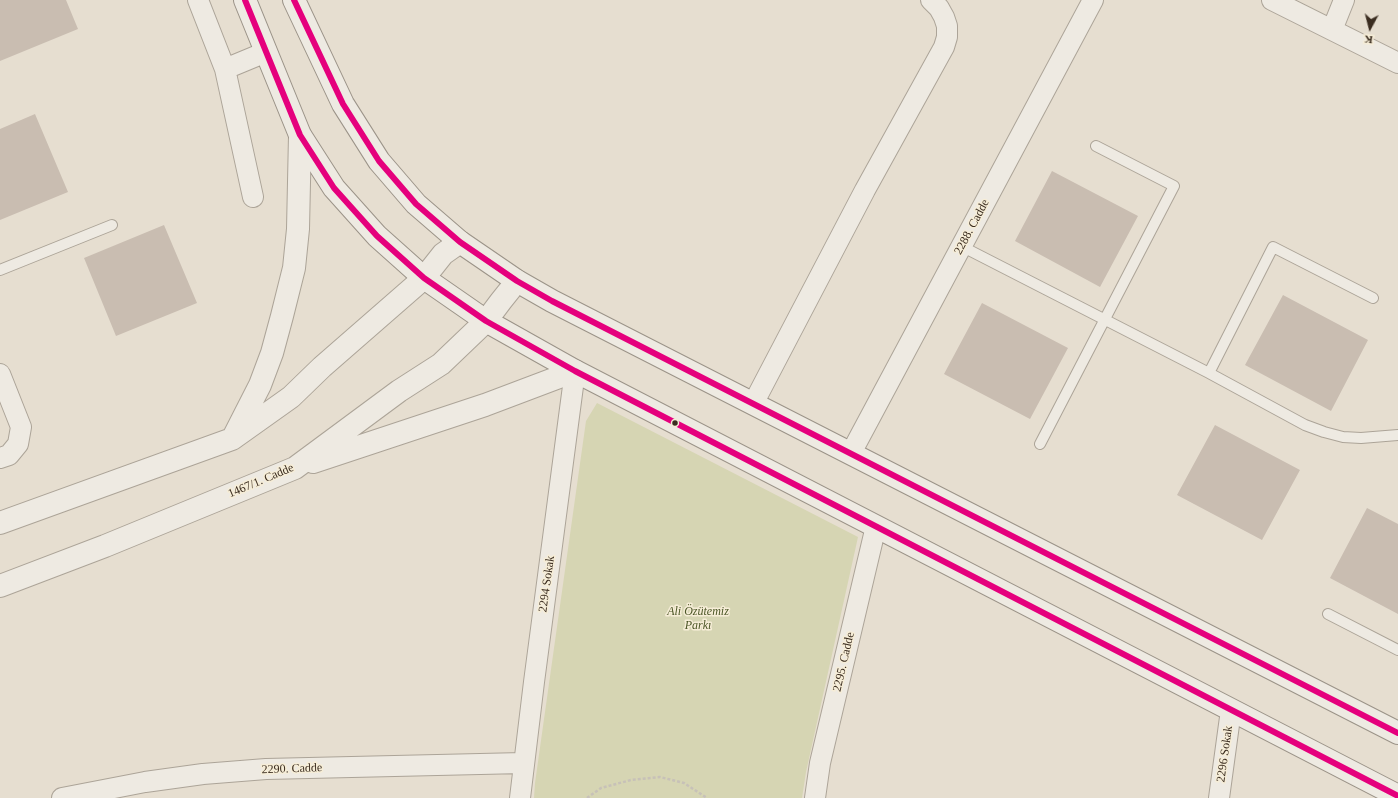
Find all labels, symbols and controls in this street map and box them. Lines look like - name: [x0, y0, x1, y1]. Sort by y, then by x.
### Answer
- north arrow: [1350, 8, 1390, 48]
- text: K: [1364, 33, 1374, 46]
- street label: 2288. Cadde: [951, 197, 993, 257]
- unlabelled marker: [670, 418, 680, 428]
- street label: 1467/1. Cadde: [226, 461, 296, 501]
- street label: 2294 Sokak: [536, 555, 558, 613]
- park label: Ali Özütemiz Parkı: [667, 605, 729, 633]
- street label: 2295. Cadde: [830, 631, 858, 693]
- street label: 2296 Sokak: [1214, 725, 1236, 783]
- street label: 2290. Cadde: [261, 761, 323, 777]

